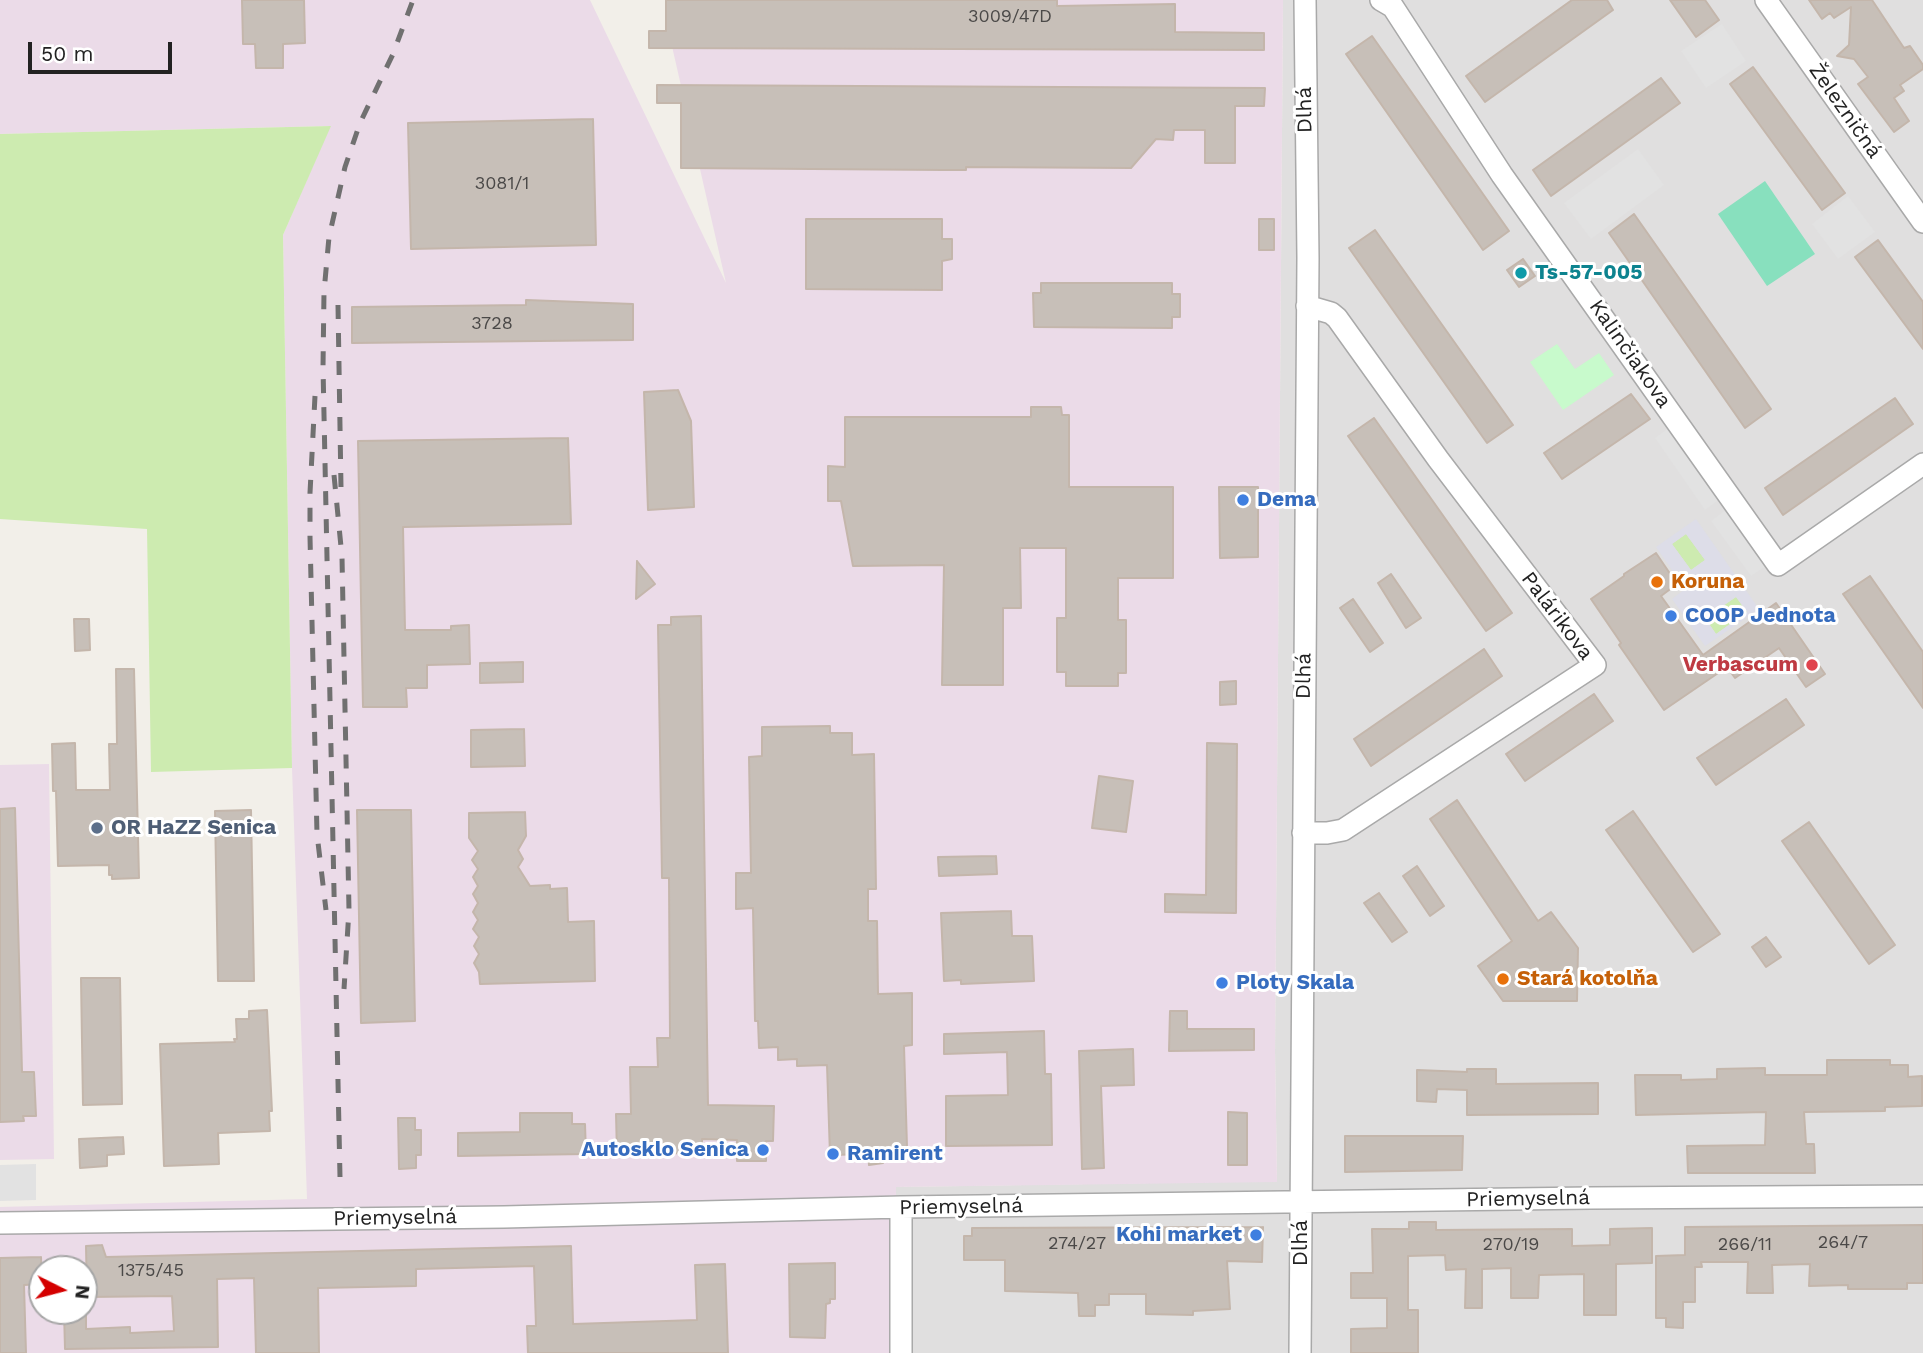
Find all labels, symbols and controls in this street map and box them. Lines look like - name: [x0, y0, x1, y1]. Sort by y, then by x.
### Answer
- house number: 3009/47D: [968, 6, 1052, 28]
- scale bar: [32, 28, 175, 72]
- text: 50 m: [41, 41, 93, 66]
- street label: Železničná: [1803, 59, 1887, 163]
- street label: Dlhá: [1292, 87, 1318, 133]
- house number: 3081/1: [475, 173, 529, 195]
- place label: Ts-57-005: [1535, 260, 1642, 286]
- marker: Ts-57-005: [1513, 265, 1529, 281]
- street label: Kalinčiakova: [1583, 295, 1677, 413]
- house number: 3728: [471, 313, 513, 335]
- place label: Dema: [1257, 487, 1316, 513]
- marker: Dema: [1235, 492, 1251, 508]
- street label: Palárikova: [1516, 567, 1598, 665]
- place label: Koruna: [1671, 569, 1744, 595]
- marker: Koruna: [1649, 574, 1665, 590]
- place label: COOP Jednota: [1685, 603, 1836, 629]
- marker: COOP Jednota: [1663, 608, 1679, 624]
- place label: Verbascum: [1683, 652, 1798, 678]
- street label: Dlhá: [1291, 653, 1317, 699]
- marker: Verbascum: [1804, 657, 1820, 673]
- place label: OR HaZZ Senica: [111, 815, 276, 841]
- marker: OR HaZZ Senica: [89, 820, 105, 836]
- place label: Stará kotolňa: [1517, 966, 1658, 992]
- place label: Ploty Skala: [1236, 970, 1354, 996]
- marker: Stará kotolňa: [1495, 971, 1511, 987]
- marker: Ploty Skala: [1214, 975, 1230, 991]
- place label: Autosklo Senica: [581, 1137, 749, 1163]
- place label: Ramirent: [847, 1141, 943, 1167]
- marker: Autosklo Senica: [755, 1142, 771, 1158]
- marker: Ramirent: [825, 1146, 841, 1162]
- street label: Priemyselná: [1466, 1185, 1590, 1213]
- street label: Priemyselná: [899, 1193, 1023, 1221]
- street label: Priemyselná: [333, 1204, 457, 1232]
- street label: Dlhá: [1288, 1220, 1314, 1266]
- place label: Kohi market: [1116, 1222, 1242, 1248]
- marker: Kohi market: [1248, 1227, 1264, 1243]
- house number: 264/7: [1818, 1232, 1868, 1254]
- house number: 274/27: [1048, 1233, 1106, 1255]
- house number: 270/19: [1483, 1234, 1539, 1256]
- house number: 266/11: [1718, 1234, 1772, 1256]
- north arrow: [28, 1255, 98, 1325]
- house number: 1375/45: [118, 1260, 184, 1282]
- text: N: [70, 1284, 95, 1300]

